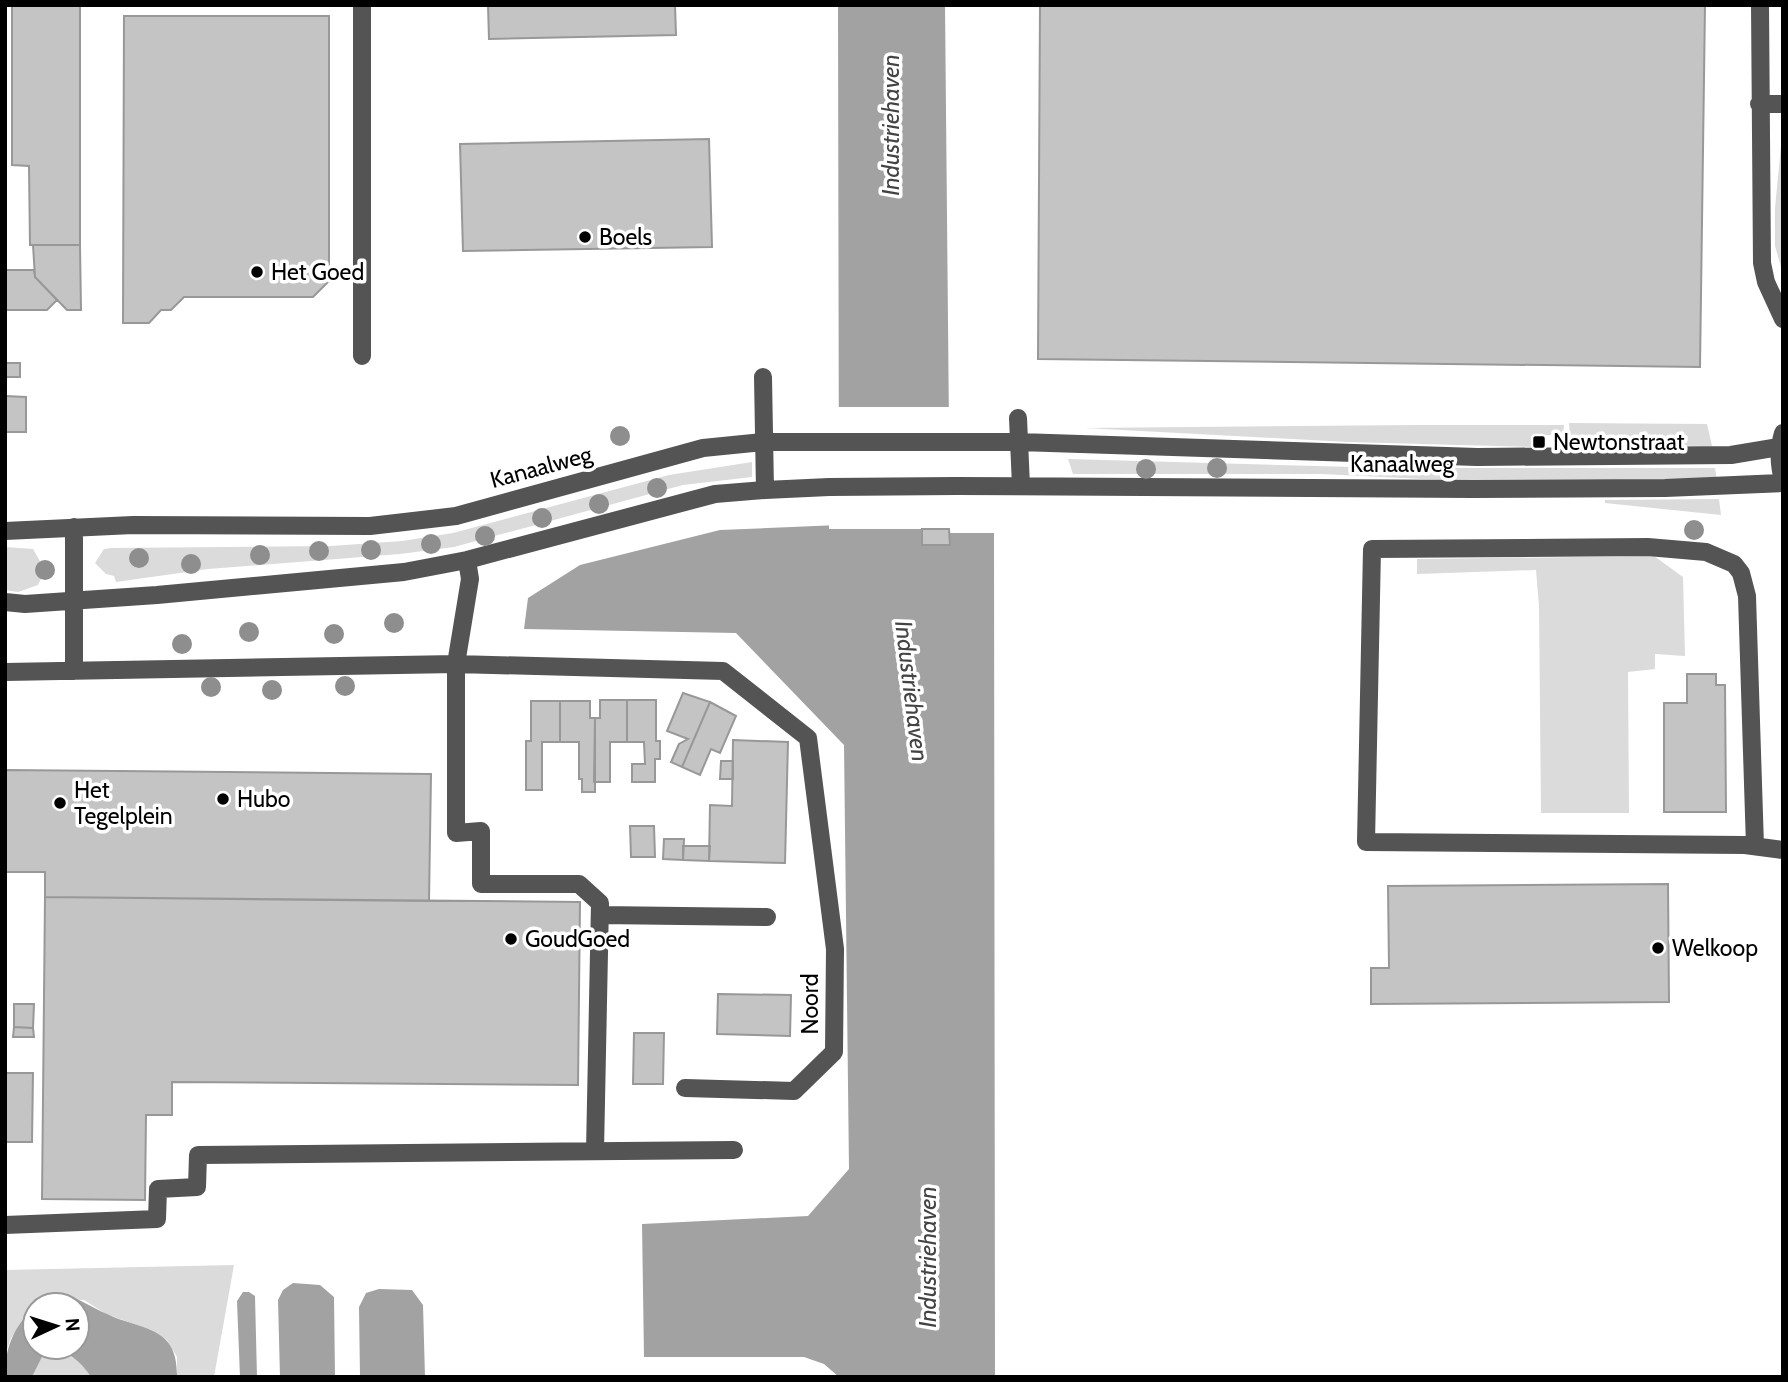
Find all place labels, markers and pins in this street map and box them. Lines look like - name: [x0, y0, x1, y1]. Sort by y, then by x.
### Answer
- place label: Boels: [599, 223, 652, 251]
- marker: Boels: [577, 229, 593, 245]
- place label: Het Goed: [271, 258, 364, 286]
- marker: Het Goed: [249, 264, 265, 280]
- place label: Newtonstraat: [1553, 428, 1685, 456]
- marker: Newtonstraat: [1531, 434, 1547, 450]
- place label: Het Tegelplein: [74, 776, 173, 830]
- place label: Hubo: [237, 785, 290, 813]
- marker: Hubo: [215, 791, 231, 807]
- marker: Het Tegelplein: [52, 795, 68, 811]
- place label: GoudGoed: [525, 925, 630, 953]
- marker: GoudGoed: [503, 931, 519, 947]
- place label: Welkoop: [1672, 934, 1758, 962]
- marker: Welkoop: [1650, 940, 1666, 956]

